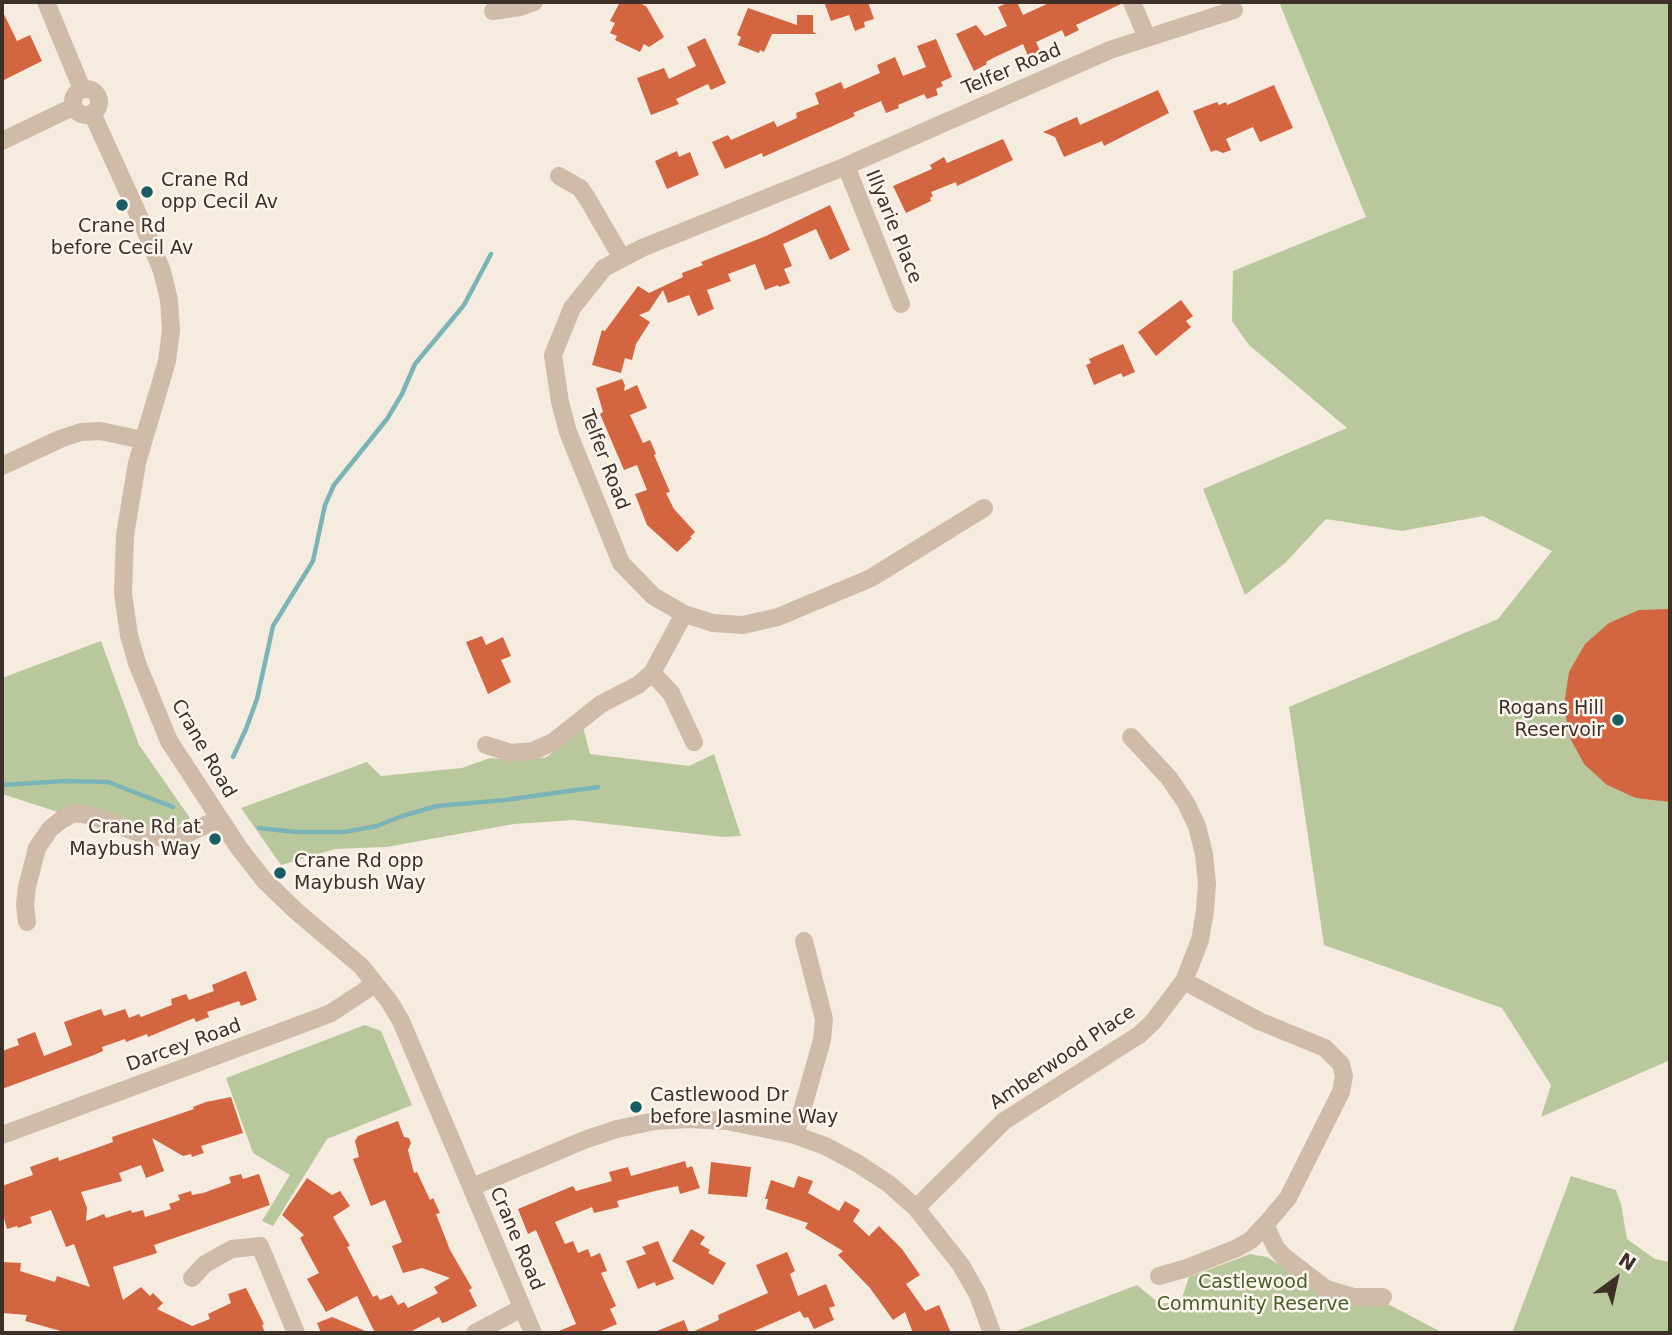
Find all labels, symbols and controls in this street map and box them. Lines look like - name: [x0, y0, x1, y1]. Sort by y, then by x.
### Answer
- street label: Telfer Road: [959, 39, 1065, 101]
- street label: Illyarie Place: [860, 167, 926, 287]
- place label: Crane Rd opp Cecil Av: [161, 170, 278, 214]
- marker: Crane Rd opp Cecil Av: [139, 184, 155, 200]
- marker: Crane Rd before Cecil Av: [114, 197, 130, 213]
- place label: Crane Rd before Cecil Av: [51, 216, 193, 260]
- street label: Telfer Road: [574, 407, 634, 513]
- street label: Crane Road: [166, 696, 240, 802]
- place label: Rogans Hill Reservoir: [1498, 698, 1604, 742]
- marker: Rogans Hill Reservoir: [1610, 712, 1626, 728]
- place label: Crane Rd at Maybush Way: [69, 817, 201, 861]
- marker: Crane Rd at Maybush Way: [207, 831, 223, 847]
- place label: Crane Rd opp Maybush Way: [294, 851, 426, 895]
- marker: Crane Rd opp Maybush Way: [272, 865, 288, 881]
- street label: Amberwood Place: [986, 1001, 1140, 1115]
- street label: Darcey Road: [123, 1015, 245, 1077]
- place label: Castlewood Dr before Jasmine Way: [650, 1085, 838, 1129]
- marker: Castlewood Dr before Jasmine Way: [628, 1099, 644, 1115]
- street label: Crane Road: [484, 1184, 548, 1294]
- north arrow: [1581, 1244, 1651, 1314]
- text: N: [1615, 1248, 1640, 1275]
- park label: Castlewood Community Reserve: [1157, 1272, 1349, 1316]

